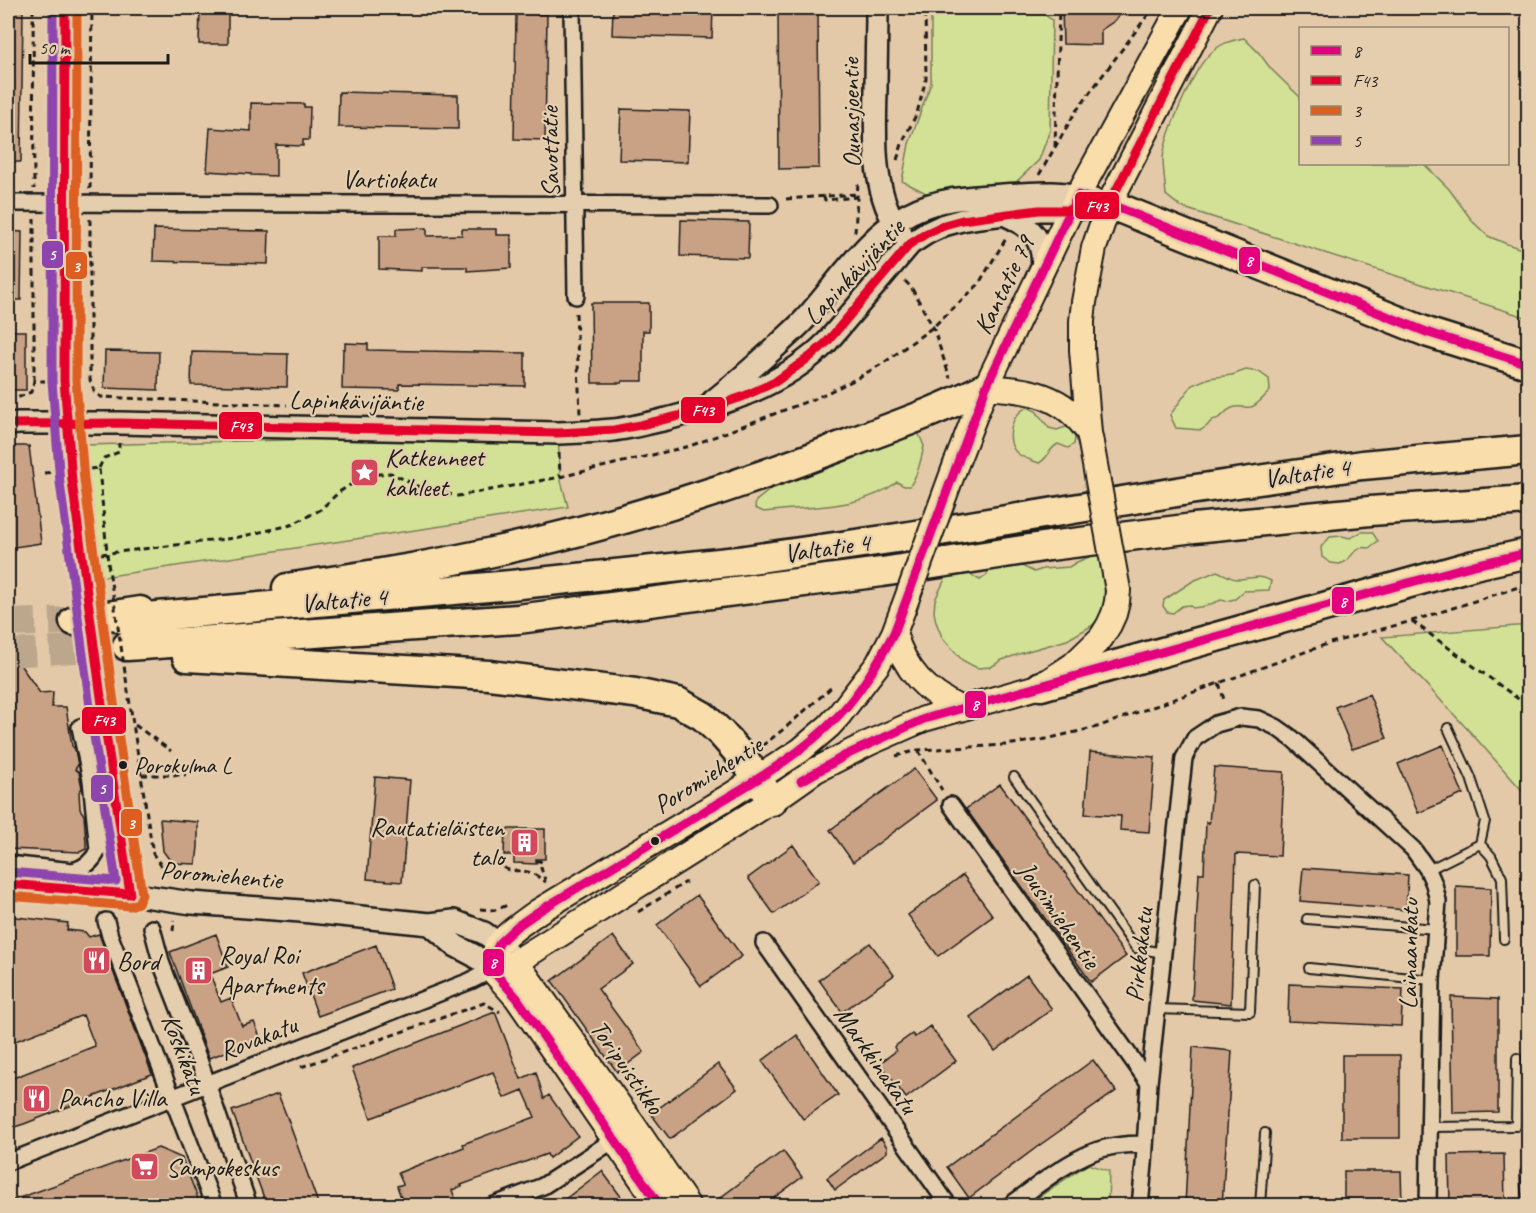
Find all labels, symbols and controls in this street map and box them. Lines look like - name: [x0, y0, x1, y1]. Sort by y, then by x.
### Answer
- scale bar: [30, 27, 168, 65]
- legend: [1299, 27, 1509, 165]
- text: 50 m: [39, 37, 72, 59]
- text: 8: [1353, 40, 1363, 62]
- street label: Ounasjoentie: [834, 56, 868, 168]
- text: F43: [1353, 70, 1379, 92]
- text: 3: [1353, 100, 1363, 122]
- street label: Savottatie: [533, 105, 567, 198]
- text: 5: [1353, 130, 1362, 152]
- street label: Vartiokatu: [342, 163, 438, 196]
- line badge: F43: [1074, 191, 1120, 220]
- text: F43: [1086, 197, 1110, 217]
- street label: Lapinkävijäntie: [796, 211, 913, 332]
- street label: Kantatie 79: [966, 228, 1043, 340]
- line badge: 5: [41, 240, 64, 269]
- text: 5: [49, 245, 58, 265]
- line badge: 8: [1238, 246, 1261, 275]
- line badge: 3: [65, 251, 88, 280]
- text: 8: [1245, 251, 1254, 271]
- text: 3: [72, 257, 81, 277]
- street label: Lapinkävijäntie: [289, 383, 425, 419]
- line badge: F43: [680, 396, 726, 424]
- text: F43: [692, 401, 716, 421]
- line badge: F43: [218, 411, 263, 440]
- text: F43: [230, 417, 254, 437]
- place label: Katkenneet kahleet: [385, 441, 486, 504]
- street label: Valtatie 4: [1262, 450, 1354, 495]
- place icon: Katkenneet kahleet: [348, 456, 380, 488]
- street label: Valtatie 4: [782, 525, 874, 570]
- street label: Valtatie 4: [300, 580, 391, 620]
- line badge: 8: [1331, 586, 1355, 615]
- text: 8: [1339, 592, 1348, 612]
- line badge: 8: [964, 690, 987, 719]
- text: 8: [971, 695, 980, 715]
- line badge: F43: [81, 706, 127, 735]
- text: F43: [93, 711, 117, 731]
- street label: Poromiehentie: [647, 727, 771, 821]
- place label: Porokulma L: [134, 750, 232, 780]
- marker: Porokulma L: [117, 759, 129, 771]
- line badge: 5: [90, 774, 114, 803]
- text: 5: [99, 779, 108, 799]
- line badge: 3: [120, 808, 143, 837]
- place label: Rautatieläisten talo: [370, 811, 507, 874]
- text: 3: [127, 814, 136, 834]
- building icon: Rautatieläisten talo: [509, 826, 541, 858]
- unlabelled marker: [649, 835, 661, 847]
- street label: Poromiehentie: [159, 853, 286, 897]
- street label: Jousimiehentie: [1009, 853, 1109, 976]
- street label: Lainaankatu: [1392, 897, 1426, 1010]
- street label: Pirkkakatu: [1118, 905, 1160, 1004]
- place label: Royal Roi Apartments: [219, 939, 326, 1002]
- restaurant icon: Bord: [80, 945, 112, 977]
- place label: Bord: [117, 945, 163, 978]
- line badge: 8: [482, 948, 505, 977]
- text: 8: [489, 953, 498, 973]
- building icon: Royal Roi Apartments: [182, 954, 214, 986]
- street label: Markkinakatu: [827, 999, 927, 1122]
- street label: Rovakatu: [215, 1008, 303, 1068]
- street label: Koskikatu: [154, 1010, 215, 1100]
- street label: Toripuistikko: [583, 1013, 672, 1122]
- restaurant icon: Pancho Villa: [21, 1082, 53, 1114]
- place label: Pancho Villa: [58, 1082, 168, 1115]
- supermarket icon: Sampokeskus: [129, 1151, 161, 1183]
- place label: Sampokeskus: [166, 1151, 280, 1184]

